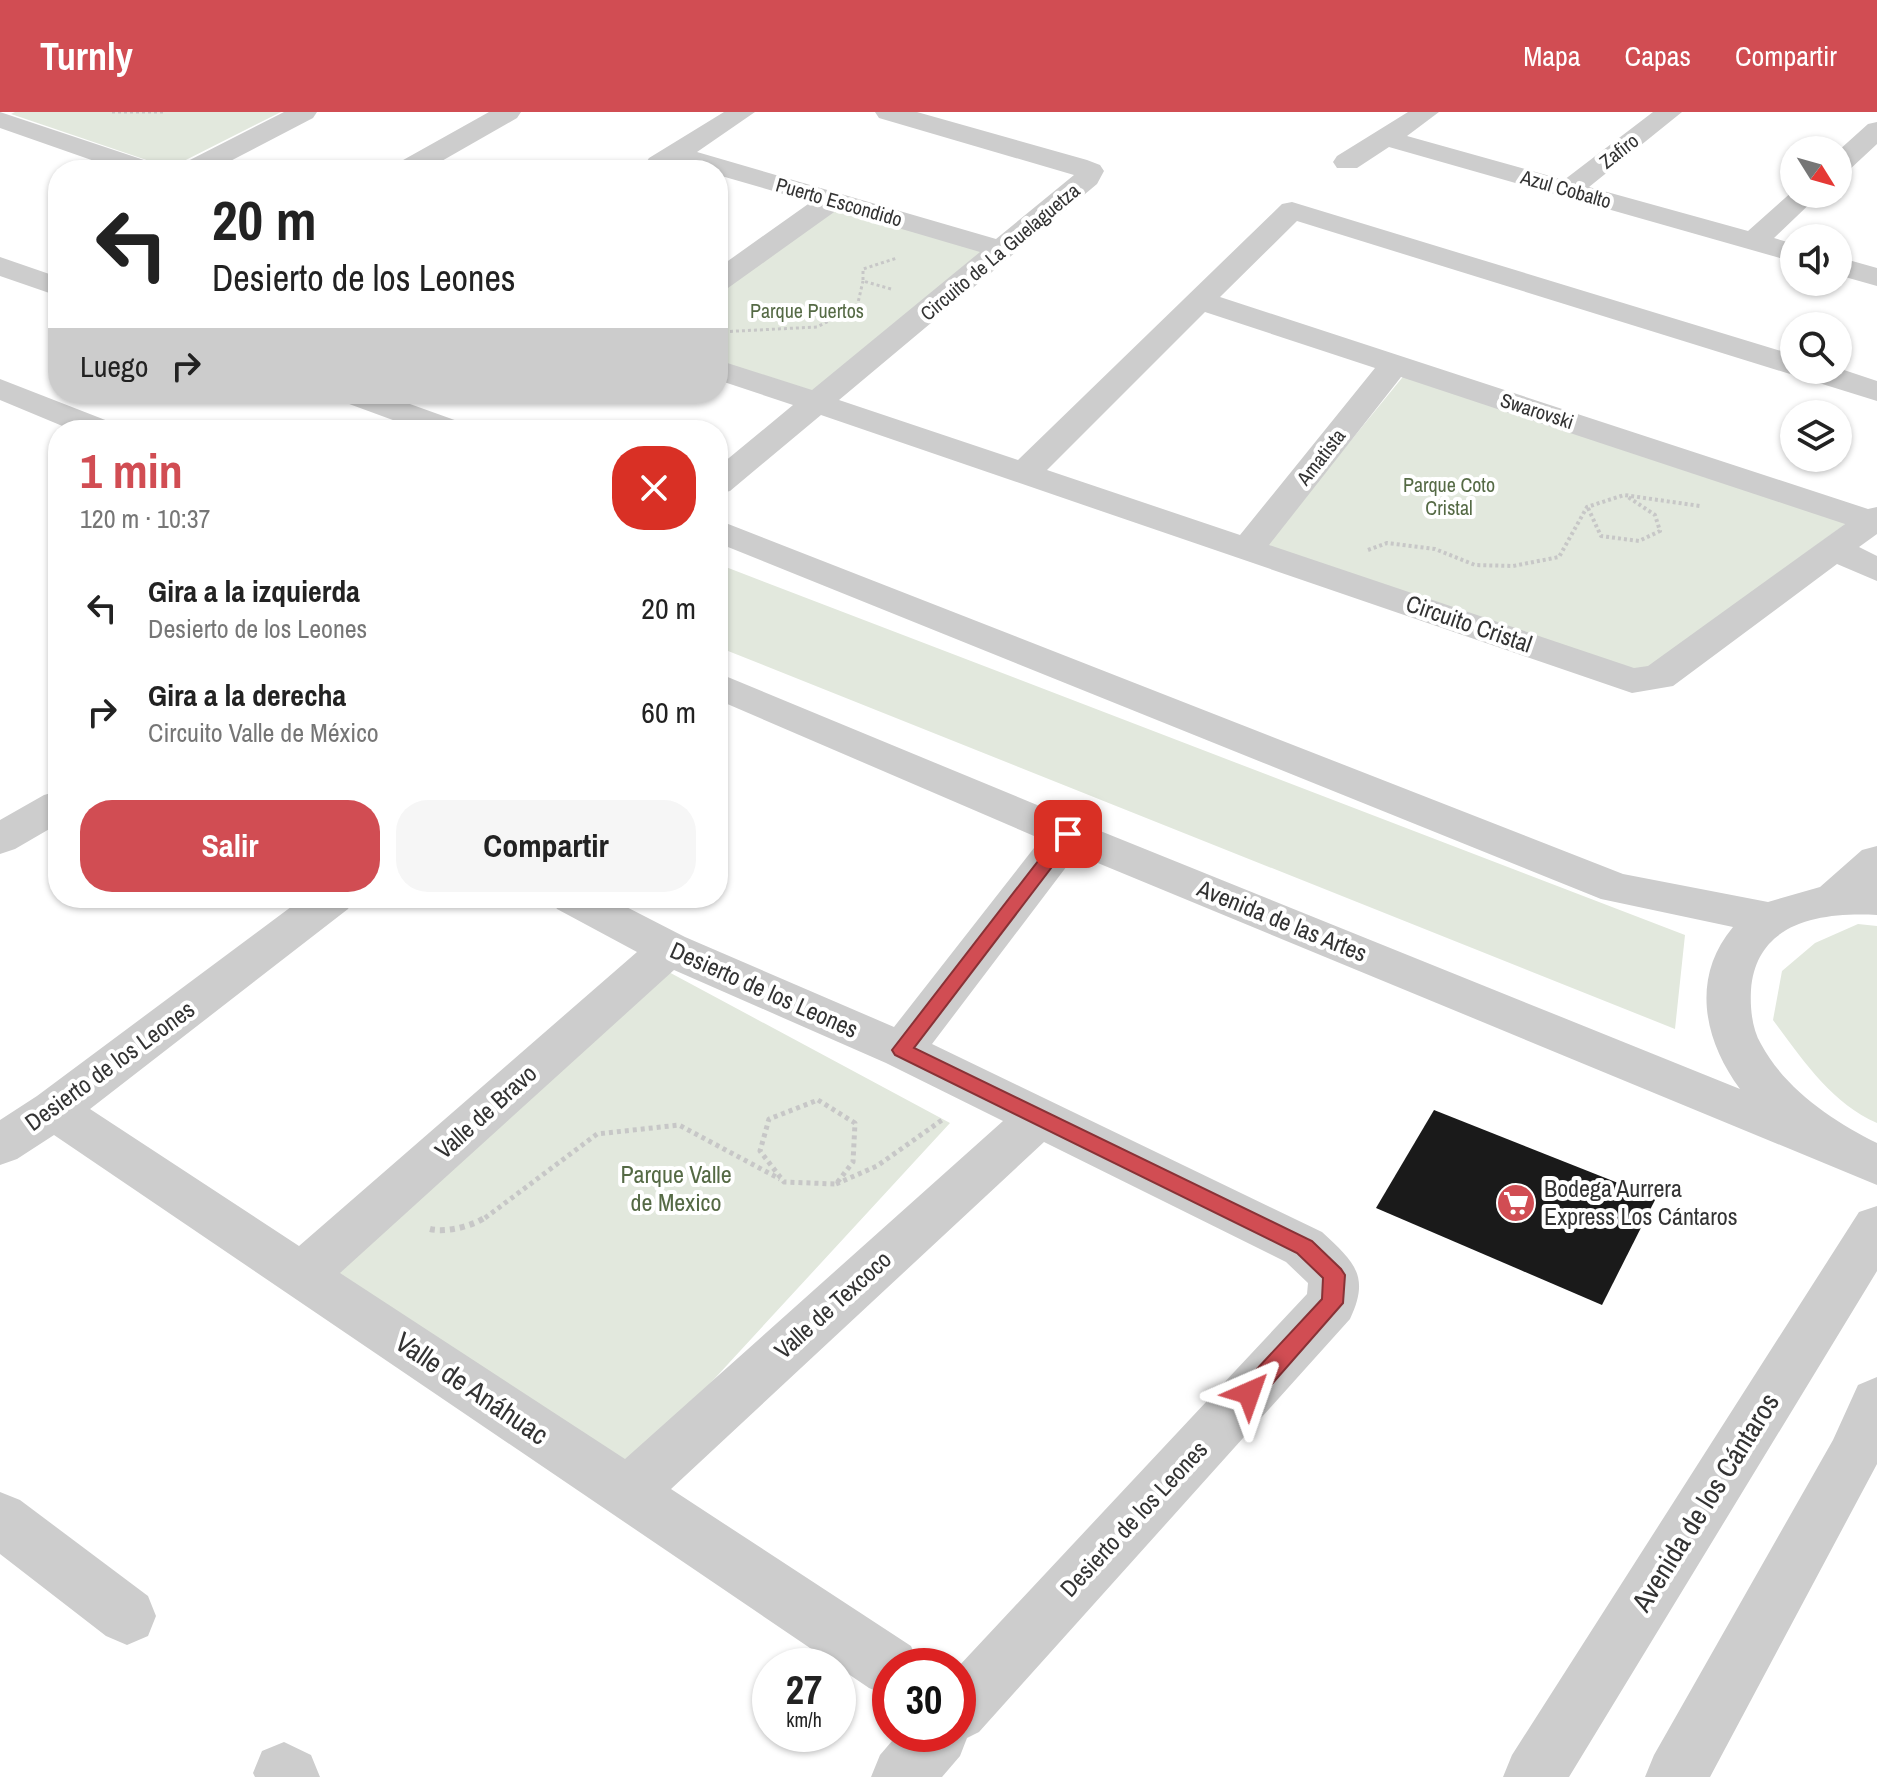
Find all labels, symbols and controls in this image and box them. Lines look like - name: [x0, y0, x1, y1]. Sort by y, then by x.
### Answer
- text: Turnly: [40, 31, 133, 82]
- text: Mapa: [1523, 37, 1581, 75]
- text: Capas: [1625, 37, 1691, 75]
- text: Compartir: [1735, 37, 1837, 75]
- street label: Zafiro: [1594, 127, 1644, 174]
- north arrow: [1780, 136, 1852, 208]
- map controls: [1780, 136, 1852, 472]
- street label: Azul Cobalto: [1517, 162, 1615, 214]
- street label: Puerto Escondido: [773, 171, 906, 232]
- street label: Circuito de La Guelaguetza: [914, 177, 1085, 326]
- text: 20 m: [212, 182, 317, 257]
- icon: left: [80, 192, 184, 296]
- button: sound: [1780, 224, 1852, 296]
- text: Desierto de los Leones: [212, 254, 516, 302]
- park label: Parque Puertos: [750, 297, 864, 324]
- button: search: [1780, 312, 1852, 384]
- icon: right: [164, 344, 208, 388]
- text: Luego: [80, 346, 148, 386]
- street label: Swarovski: [1497, 386, 1577, 435]
- button: layers: [1780, 400, 1852, 472]
- street label: Amatista: [1289, 423, 1351, 491]
- text: 1 min: [80, 438, 183, 503]
- button: close: [612, 446, 696, 530]
- park label: Parque Coto Cristal: [1403, 471, 1495, 521]
- text: 120 m · 10:37: [80, 501, 210, 536]
- text: Gira a la izquierda: [148, 571, 360, 611]
- icon: left: [80, 586, 124, 630]
- street label: Circuito Cristal: [1402, 587, 1537, 660]
- text: 20 m: [641, 588, 696, 628]
- text: Desierto de los Leones: [148, 611, 367, 646]
- text: Gira a la derecha: [148, 675, 346, 715]
- icon: right: [80, 690, 124, 734]
- text: 60 m: [641, 692, 696, 732]
- text: Circuito Valle de México: [148, 715, 379, 750]
- button: Salir: [80, 800, 380, 892]
- button: Compartir: [396, 800, 696, 892]
- pin: [1034, 800, 1102, 868]
- icon: arrive: [1046, 812, 1090, 856]
- street label: Avenida de las Artes: [1192, 871, 1372, 969]
- street label: Desierto de los Leones: [665, 933, 863, 1045]
- street label: Desierto de los Leones: [18, 993, 201, 1138]
- street label: Valle de Bravo: [428, 1057, 543, 1165]
- park label: Parque Valle de Mexico: [620, 1158, 732, 1218]
- place label: Bodega Aurrera Express Los Cántaros: [1544, 1172, 1738, 1232]
- supermarket icon: Bodega Aurrera Express Los Cántaros: [1495, 1182, 1537, 1224]
- street label: Valle de Texcoco: [767, 1243, 898, 1365]
- street label: Valle de Anáhuac: [388, 1323, 556, 1453]
- position arrow: [1207, 1351, 1291, 1435]
- street label: Avenida de los Cántaros: [1622, 1385, 1788, 1619]
- street label: Desierto de los Leones: [1053, 1433, 1214, 1603]
- speed limit sign: 30: [872, 1648, 976, 1752]
- text: 27: [786, 1663, 822, 1716]
- text: km/h: [786, 1706, 822, 1733]

